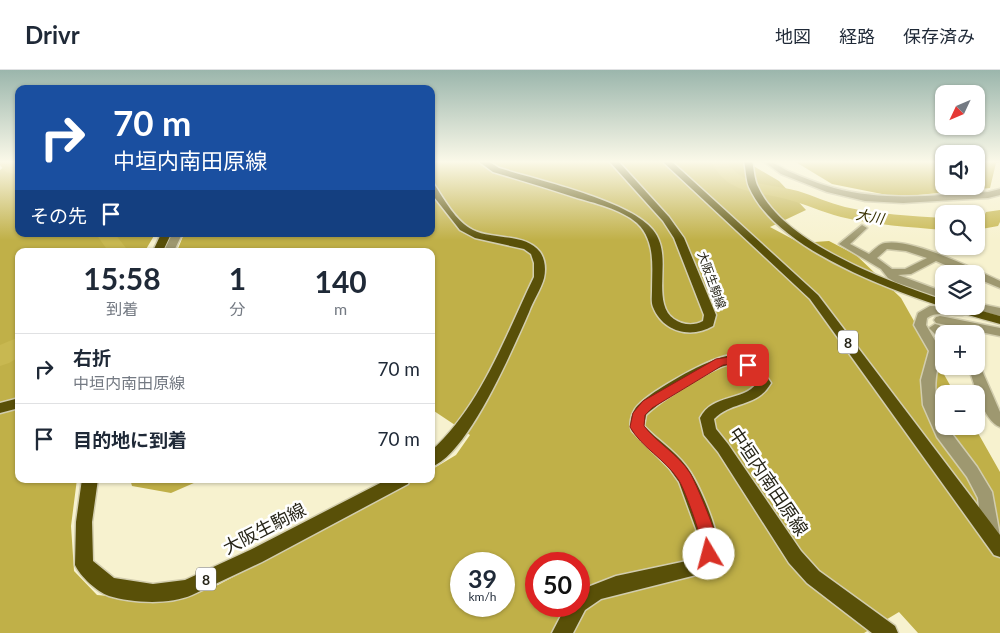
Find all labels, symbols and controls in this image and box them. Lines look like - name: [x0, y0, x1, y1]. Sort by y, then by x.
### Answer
- text: Drivr: [25, 20, 80, 49]
- text: 地図: [775, 25, 811, 47]
- text: 経路: [839, 25, 875, 47]
- text: 保存済み: [903, 25, 975, 47]
- north arrow: [935, 85, 985, 135]
- map controls: [935, 85, 985, 435]
- text: 70 m: [113, 101, 191, 143]
- icon: right: [30, 105, 95, 170]
- button: sound: [935, 145, 985, 195]
- text: 中垣内南田原線: [113, 147, 267, 174]
- icon: arrive: [97, 200, 125, 228]
- text: その先: [30, 204, 87, 227]
- water label: 大川: [855, 205, 887, 227]
- button: search: [935, 205, 985, 255]
- street label: 大阪生駒線: [695, 249, 729, 311]
- text: 15:58: [83, 260, 161, 296]
- text: 1: [229, 260, 246, 296]
- text: 140: [315, 263, 367, 299]
- button: layers: [935, 265, 985, 315]
- text: 到着: [106, 299, 138, 318]
- text: 分: [230, 299, 246, 318]
- text: m: [334, 299, 347, 318]
- button: +: [935, 325, 985, 375]
- road number: 8: [838, 330, 858, 354]
- pin: [727, 344, 769, 386]
- text: 右折: [73, 346, 111, 369]
- icon: arrive: [734, 351, 762, 379]
- icon: right: [30, 355, 58, 383]
- text: 70 m: [377, 357, 420, 380]
- text: 中垣内南田原線: [73, 373, 185, 392]
- button: −: [935, 385, 985, 435]
- street label: 中垣内南田原線: [725, 423, 813, 539]
- icon: arrive: [30, 425, 58, 453]
- text: 70 m: [377, 427, 420, 450]
- text: 目的地に到着: [73, 428, 187, 451]
- street label: 大阪生駒線: [219, 498, 309, 558]
- position arrow: [682, 527, 734, 579]
- speed limit sign: 50: [525, 552, 590, 617]
- text: 39: [468, 563, 497, 593]
- road number: 8: [196, 568, 216, 590]
- text: km/h: [468, 589, 497, 604]

